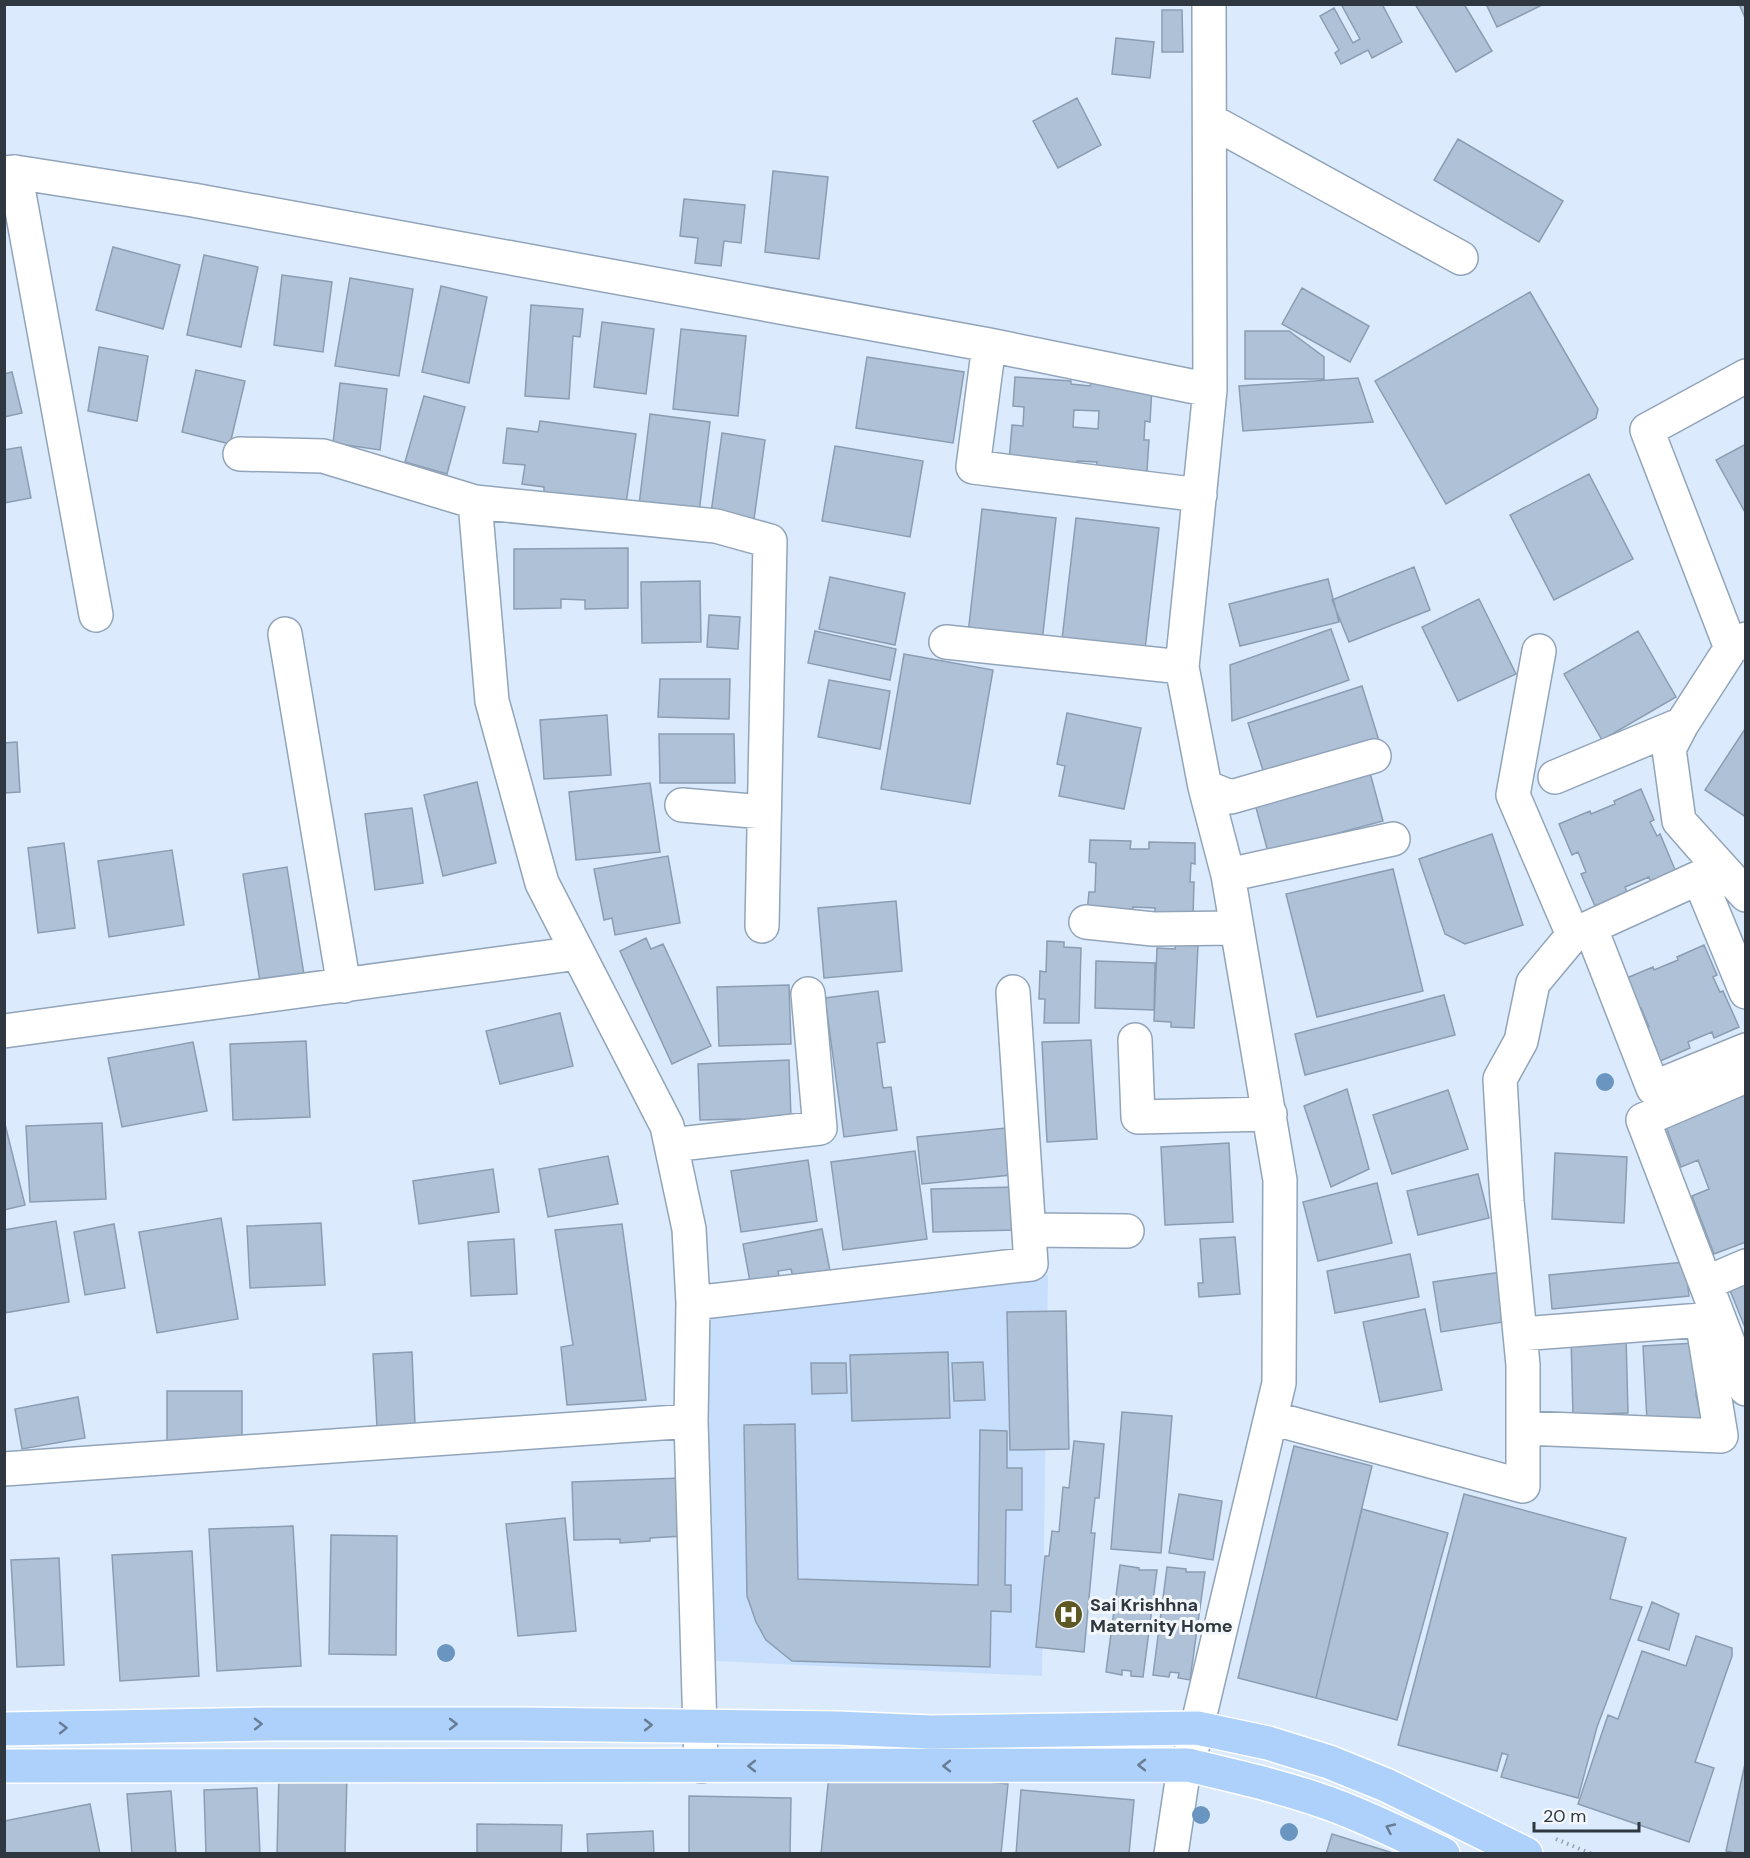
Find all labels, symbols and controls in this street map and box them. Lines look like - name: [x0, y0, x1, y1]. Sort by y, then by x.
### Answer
- place label: Sai Krishhna Maternity Home: [1090, 1593, 1233, 1638]
- hospital icon: Sai Krishhna Maternity Home: [1053, 1599, 1085, 1631]
- one-way arrow: [253, 1718, 262, 1730]
- one-way arrow: [448, 1718, 457, 1730]
- one-way arrow: [643, 1719, 652, 1731]
- one-way arrow: [58, 1721, 67, 1734]
- one-way arrow: [1138, 1759, 1147, 1771]
- one-way arrow: [748, 1760, 757, 1772]
- one-way arrow: [943, 1760, 952, 1772]
- scale bar: [1534, 1795, 1639, 1833]
- text: 20 m: [1543, 1804, 1586, 1828]
- one-way arrow: [1386, 1824, 1397, 1836]

